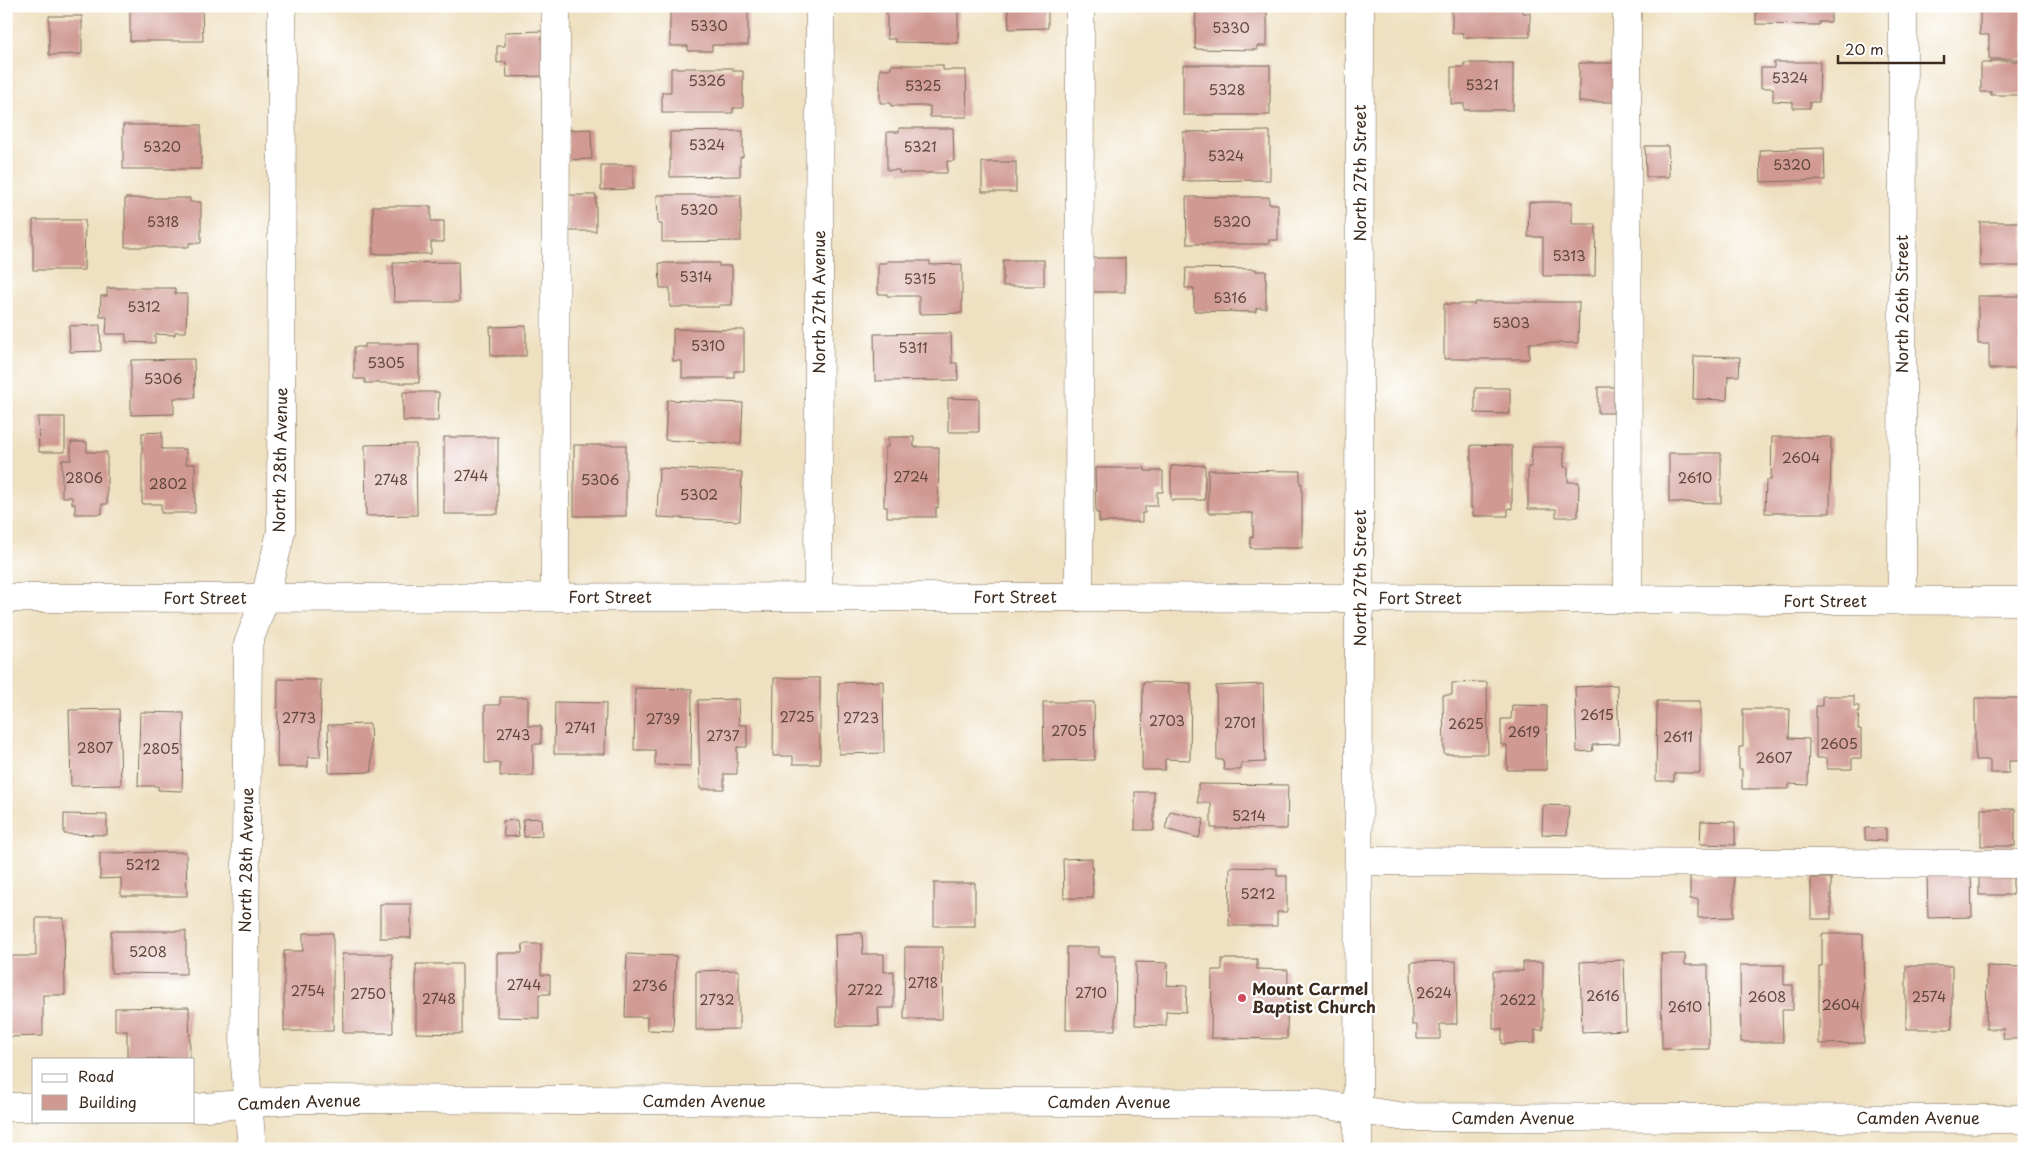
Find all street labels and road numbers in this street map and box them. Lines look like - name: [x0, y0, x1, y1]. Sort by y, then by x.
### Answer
- street label: North 27th Street: [1347, 104, 1371, 241]
- street label: North 27th Avenue: [806, 230, 830, 374]
- street label: North 26th Street: [1889, 234, 1913, 373]
- street label: North 28th Avenue: [266, 387, 292, 533]
- street label: North 27th Street: [1347, 509, 1371, 646]
- street label: Fort Street: [568, 584, 652, 608]
- street label: Fort Street: [973, 584, 1057, 608]
- street label: Fort Street: [163, 585, 247, 609]
- street label: Fort Street: [1378, 585, 1462, 609]
- street label: Fort Street: [1783, 588, 1867, 612]
- street label: North 28th Avenue: [232, 787, 258, 933]
- street label: Camden Avenue: [237, 1087, 361, 1115]
- street label: Camden Avenue: [642, 1088, 766, 1112]
- street label: Camden Avenue: [1047, 1089, 1171, 1113]
- street label: Camden Avenue: [1451, 1105, 1575, 1129]
- street label: Camden Avenue: [1856, 1105, 1980, 1129]

